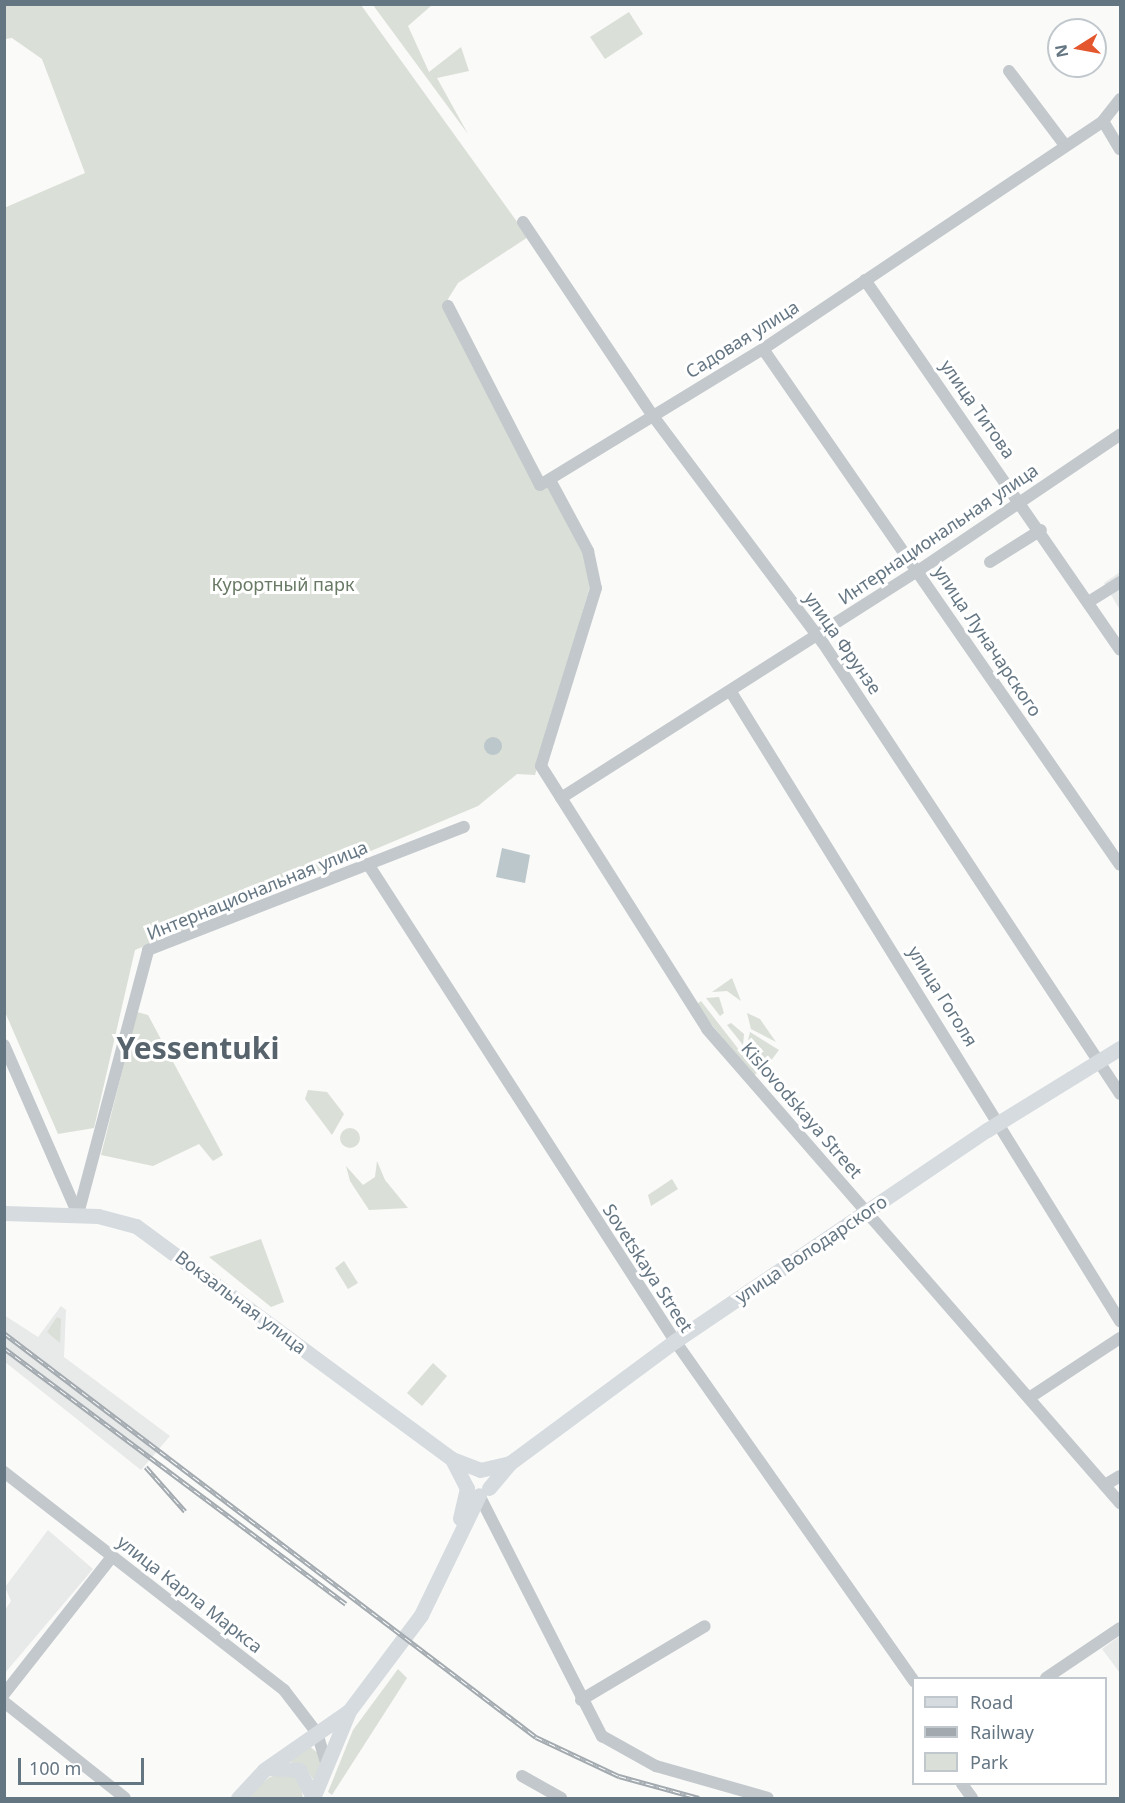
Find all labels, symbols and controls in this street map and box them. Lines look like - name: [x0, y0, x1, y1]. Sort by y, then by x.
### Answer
- north arrow: [1047, 18, 1107, 78]
- text: N: [1049, 43, 1073, 60]
- street label: Садовая улица: [681, 296, 803, 382]
- street label: улица Титова: [936, 356, 1020, 462]
- street label: Интернациональная улица: [834, 459, 1042, 609]
- street label: улица Луначарского: [929, 562, 1047, 720]
- park label: Курортный парк: [212, 573, 354, 595]
- street label: улица Фрунзе: [800, 588, 886, 698]
- street label: Интернациональная улица: [143, 836, 371, 944]
- street label: улица Гоголя: [904, 942, 982, 1050]
- district label: Yessentuki: [117, 1030, 279, 1066]
- street label: Kislovodskaya Street: [737, 1038, 867, 1182]
- street label: улица Володарского: [731, 1190, 891, 1308]
- street label: Sovetskaya Street: [598, 1200, 698, 1336]
- street label: Вокзальная улица: [171, 1246, 311, 1358]
- street label: улица Карла Маркса: [113, 1531, 267, 1657]
- legend: [912, 1677, 1107, 1785]
- text: Road: [970, 1690, 1013, 1714]
- text: Railway: [970, 1720, 1034, 1744]
- scale bar: [21, 1746, 147, 1784]
- text: Park: [970, 1750, 1008, 1774]
- text: 100 m: [29, 1756, 81, 1780]

